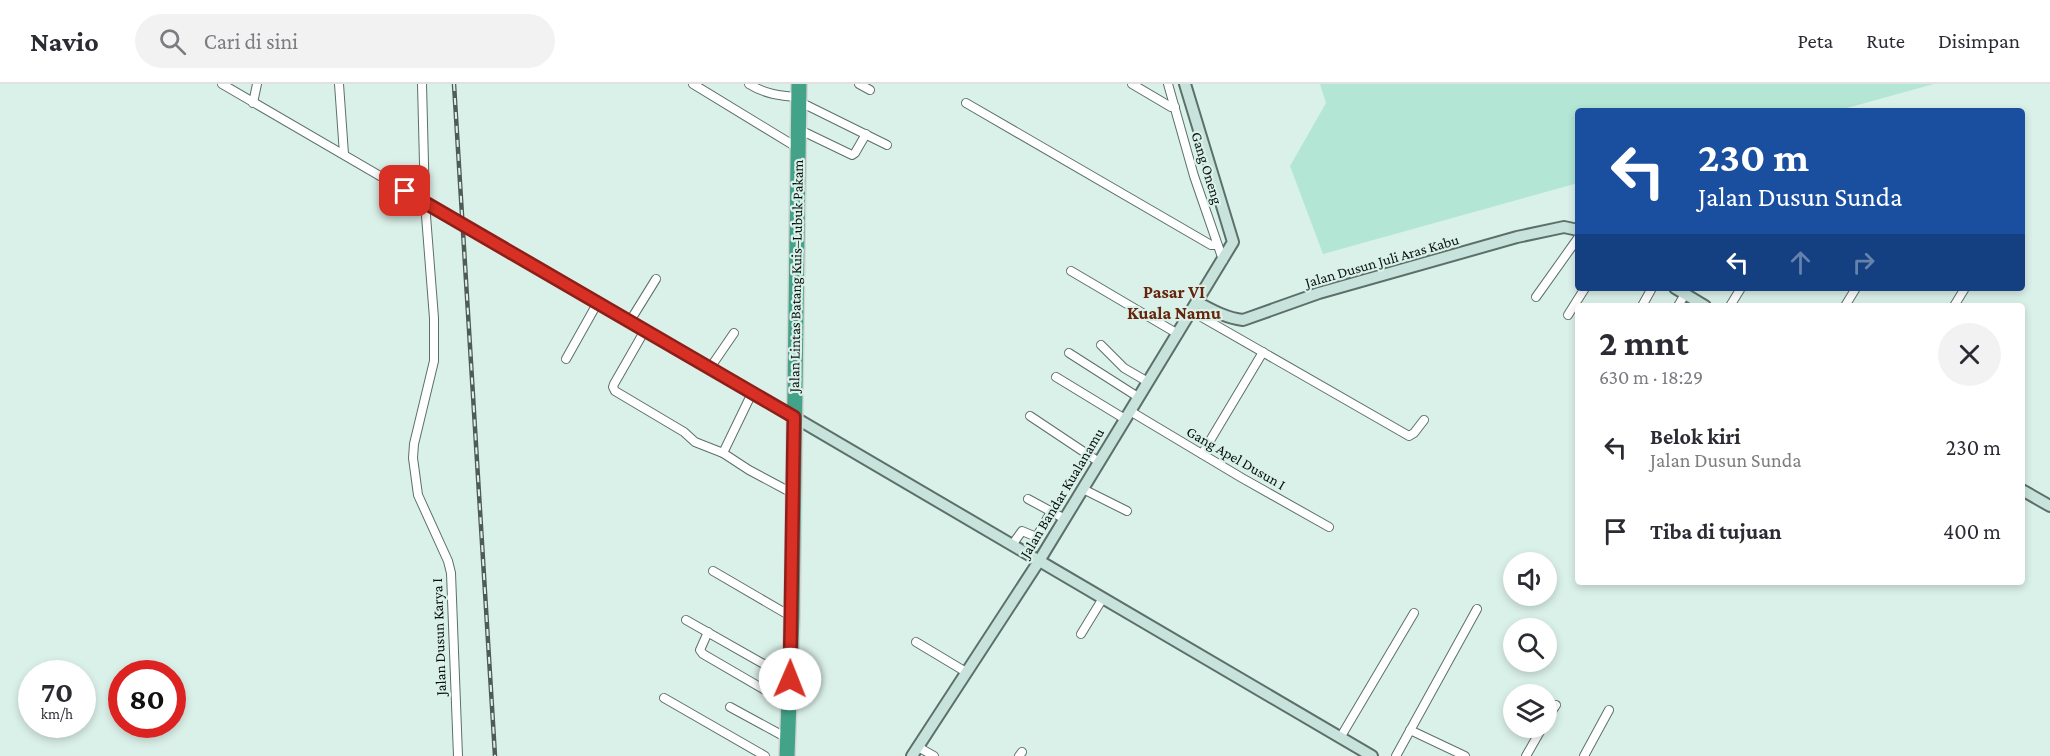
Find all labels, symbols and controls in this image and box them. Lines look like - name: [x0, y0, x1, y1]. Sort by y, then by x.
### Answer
- search box: [135, 14, 555, 68]
- icon: search: [156, 25, 189, 58]
- text: Navio: [30, 26, 99, 57]
- text: Cari di sini: [204, 29, 298, 54]
- text: Peta: [1797, 29, 1833, 53]
- text: Rute: [1866, 29, 1905, 53]
- text: Disimpan: [1938, 29, 2020, 53]
- street label: Gang Oneng: [1187, 130, 1226, 206]
- icon: left: [1599, 132, 1677, 210]
- text: 230 m: [1698, 133, 1809, 180]
- street label: Jalan Lintas Batang Kuis–Lubuk Pakam: [786, 159, 807, 395]
- pin: [379, 165, 430, 216]
- icon: arrive: [388, 174, 421, 207]
- text: Jalan Dusun Sunda: [1698, 182, 1903, 212]
- street label: Jalan Dusun Juli Aras Kabu: [1301, 231, 1461, 292]
- icon: left: [1721, 246, 1754, 279]
- icon: ahead: [1784, 246, 1817, 279]
- icon: right: [1847, 246, 1880, 279]
- district label: Pasar VI Kuala Namu: [1127, 282, 1222, 323]
- text: 2 mnt: [1599, 323, 1688, 363]
- button: close: [1938, 323, 2001, 386]
- text: 630 m · 18:29: [1599, 366, 1703, 388]
- street label: Gang Apel Dusun I: [1183, 423, 1288, 494]
- text: Belok kiri: [1650, 424, 1741, 449]
- street label: Jalan Bandar Kualanamu: [1016, 425, 1108, 563]
- icon: left: [1599, 431, 1632, 464]
- text: 230 m: [1946, 435, 2001, 460]
- text: Jalan Dusun Sunda: [1650, 449, 1802, 471]
- icon: arrive: [1599, 515, 1632, 548]
- text: Tiba di tujuan: [1650, 519, 1782, 544]
- text: 400 m: [1943, 519, 2001, 544]
- map controls: [1503, 552, 1557, 738]
- button: sound: [1503, 552, 1557, 606]
- street label: Jalan Dusun Karya I: [429, 578, 450, 698]
- button: search: [1503, 618, 1557, 672]
- position arrow: [758, 647, 822, 711]
- speed limit sign: 80: [108, 660, 186, 738]
- text: 70: [41, 675, 73, 708]
- button: layers: [1503, 684, 1557, 738]
- text: km/h: [41, 706, 73, 722]

